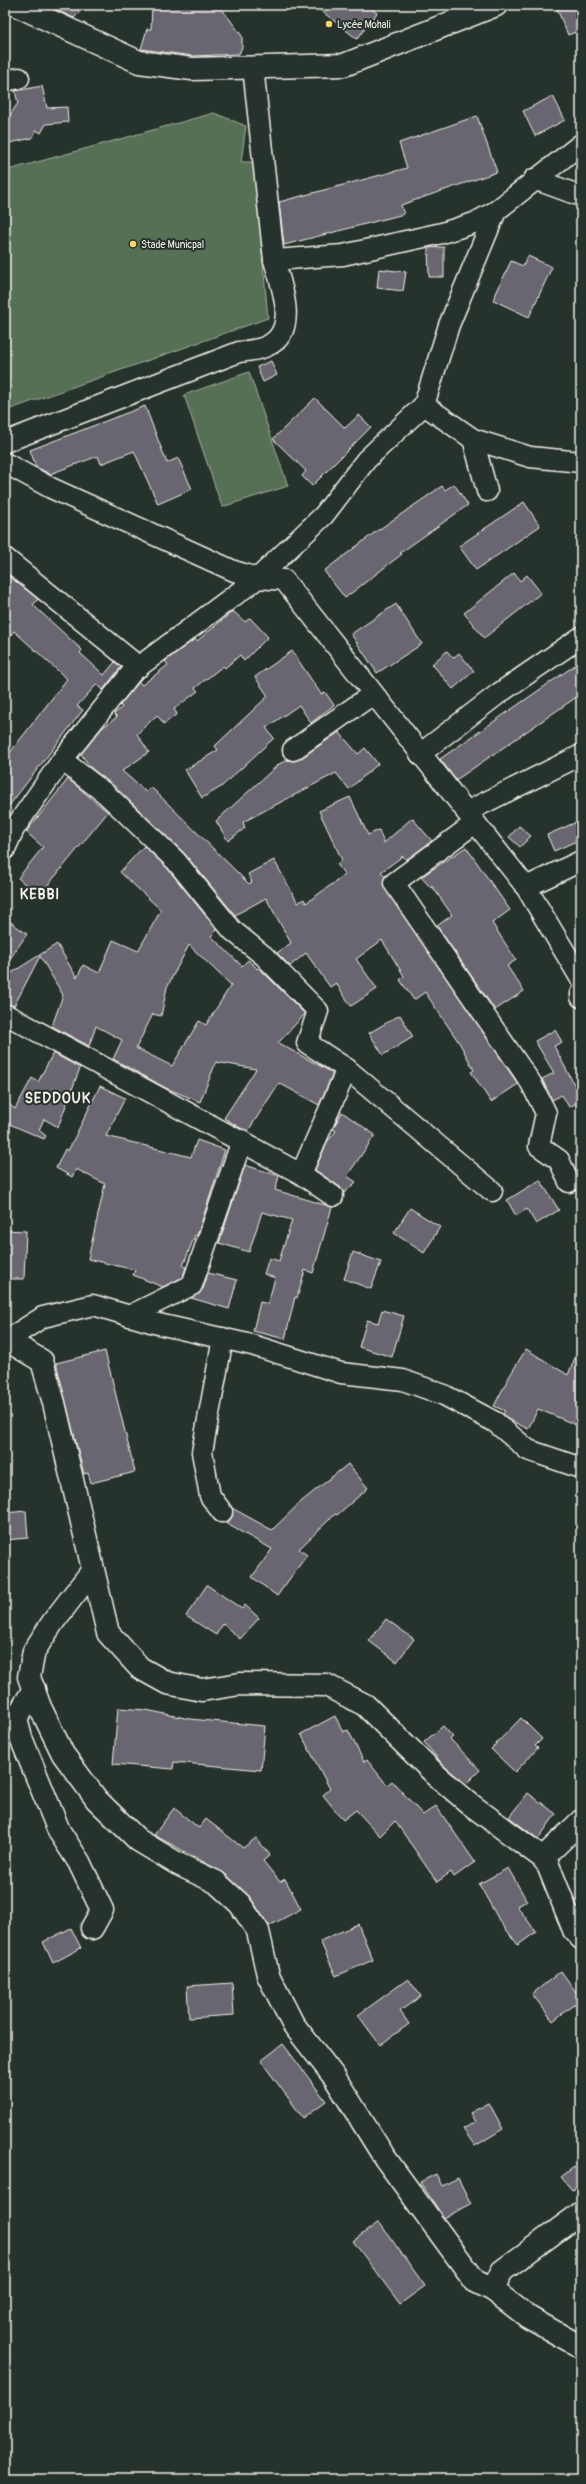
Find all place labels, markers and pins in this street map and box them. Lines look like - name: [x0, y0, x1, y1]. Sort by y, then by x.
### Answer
- marker: Lycée Mohali: [324, 19, 334, 29]
- place label: Lycée Mohali: [337, 19, 391, 31]
- marker: Stade Municpal: [128, 239, 138, 249]
- place label: Stade Municpal: [141, 239, 204, 251]

